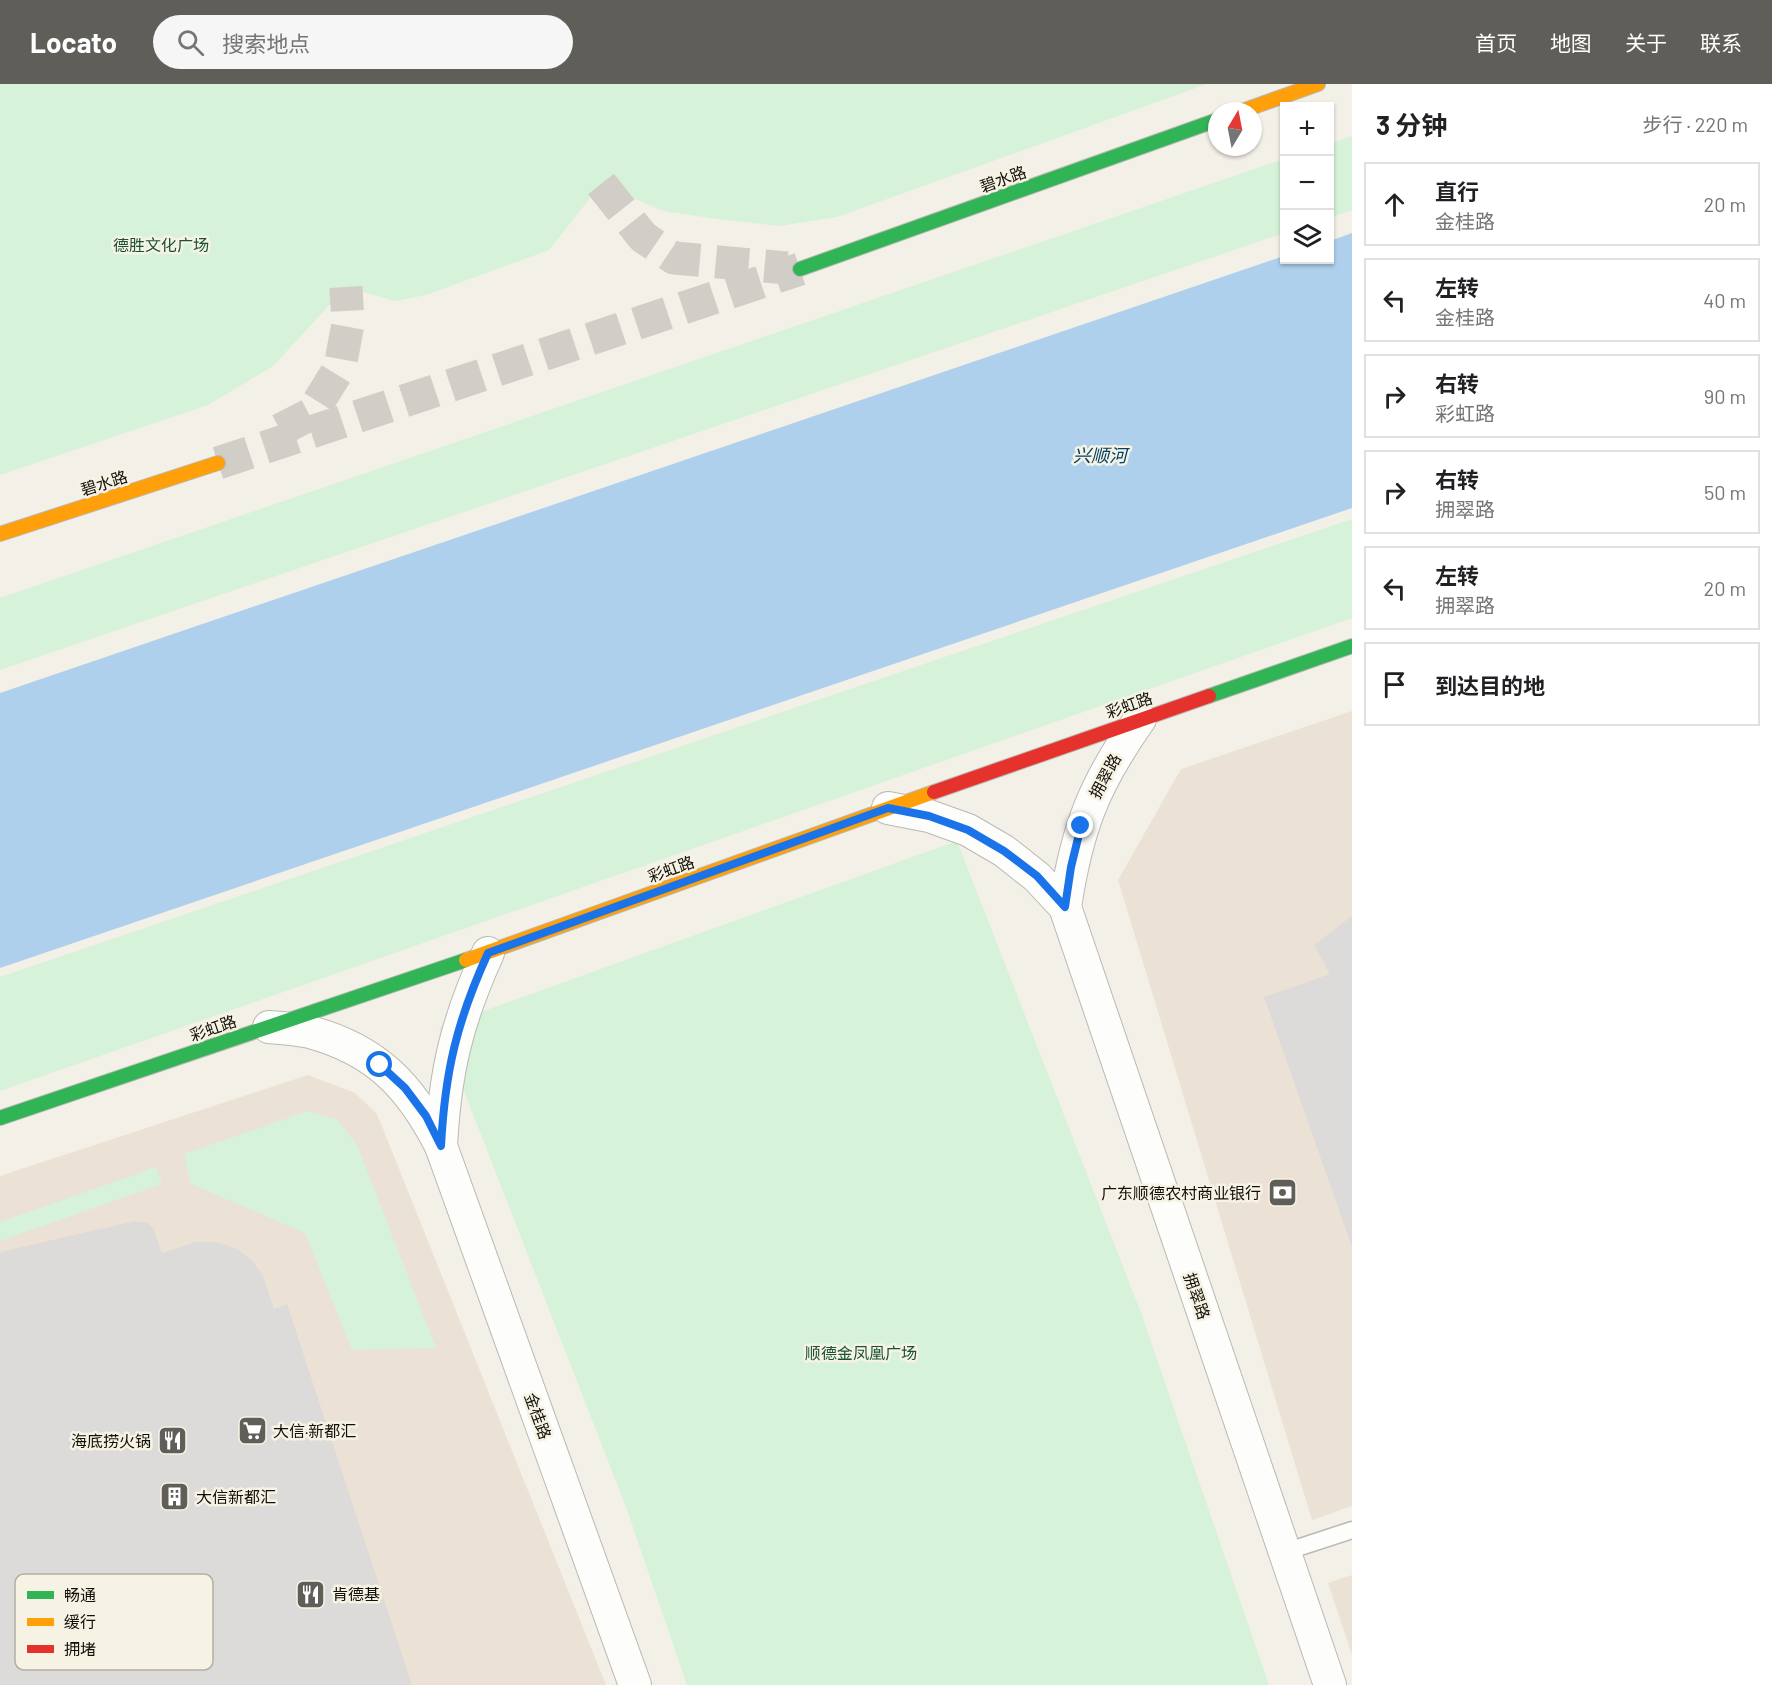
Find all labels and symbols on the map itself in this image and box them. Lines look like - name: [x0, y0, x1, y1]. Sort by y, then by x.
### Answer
- north arrow: [1208, 102, 1262, 156]
- street label: 碧水路: [977, 161, 1029, 196]
- park label: 德胜文化广场: [113, 235, 209, 254]
- water label: 兴顺河: [1073, 444, 1130, 466]
- street label: 碧水路: [78, 466, 130, 499]
- street label: 彩虹路: [1103, 688, 1155, 721]
- street label: 拥翠路: [1085, 750, 1124, 801]
- route end: [1067, 812, 1093, 838]
- street label: 彩虹路: [645, 851, 697, 886]
- street label: 彩虹路: [187, 1011, 239, 1044]
- route start: [366, 1051, 392, 1077]
- bank icon: 广东顺德农村商业银行: [1266, 1177, 1298, 1209]
- place label: 广东顺德农村商业银行: [1101, 1183, 1261, 1202]
- street label: 拥翠路: [1181, 1270, 1214, 1322]
- park label: 顺德金凤凰广场: [805, 1343, 917, 1362]
- street label: 金桂路: [521, 1390, 556, 1442]
- supermarket icon: 大信·新都汇: [236, 1415, 268, 1447]
- place label: 大信·新都汇: [273, 1421, 356, 1440]
- restaurant icon: 海底捞火锅: [156, 1425, 188, 1457]
- place label: 海底捞火锅: [71, 1431, 151, 1450]
- building icon: 大信新都汇: [159, 1481, 191, 1513]
- place label: 大信新都汇: [196, 1487, 276, 1506]
- legend: [15, 1574, 213, 1670]
- restaurant icon: 肯德基: [295, 1578, 327, 1610]
- place label: 肯德基: [332, 1584, 380, 1603]
- text: 畅通: [64, 1585, 96, 1604]
- text: 缓行: [64, 1612, 96, 1631]
- text: 拥堵: [64, 1639, 96, 1658]

